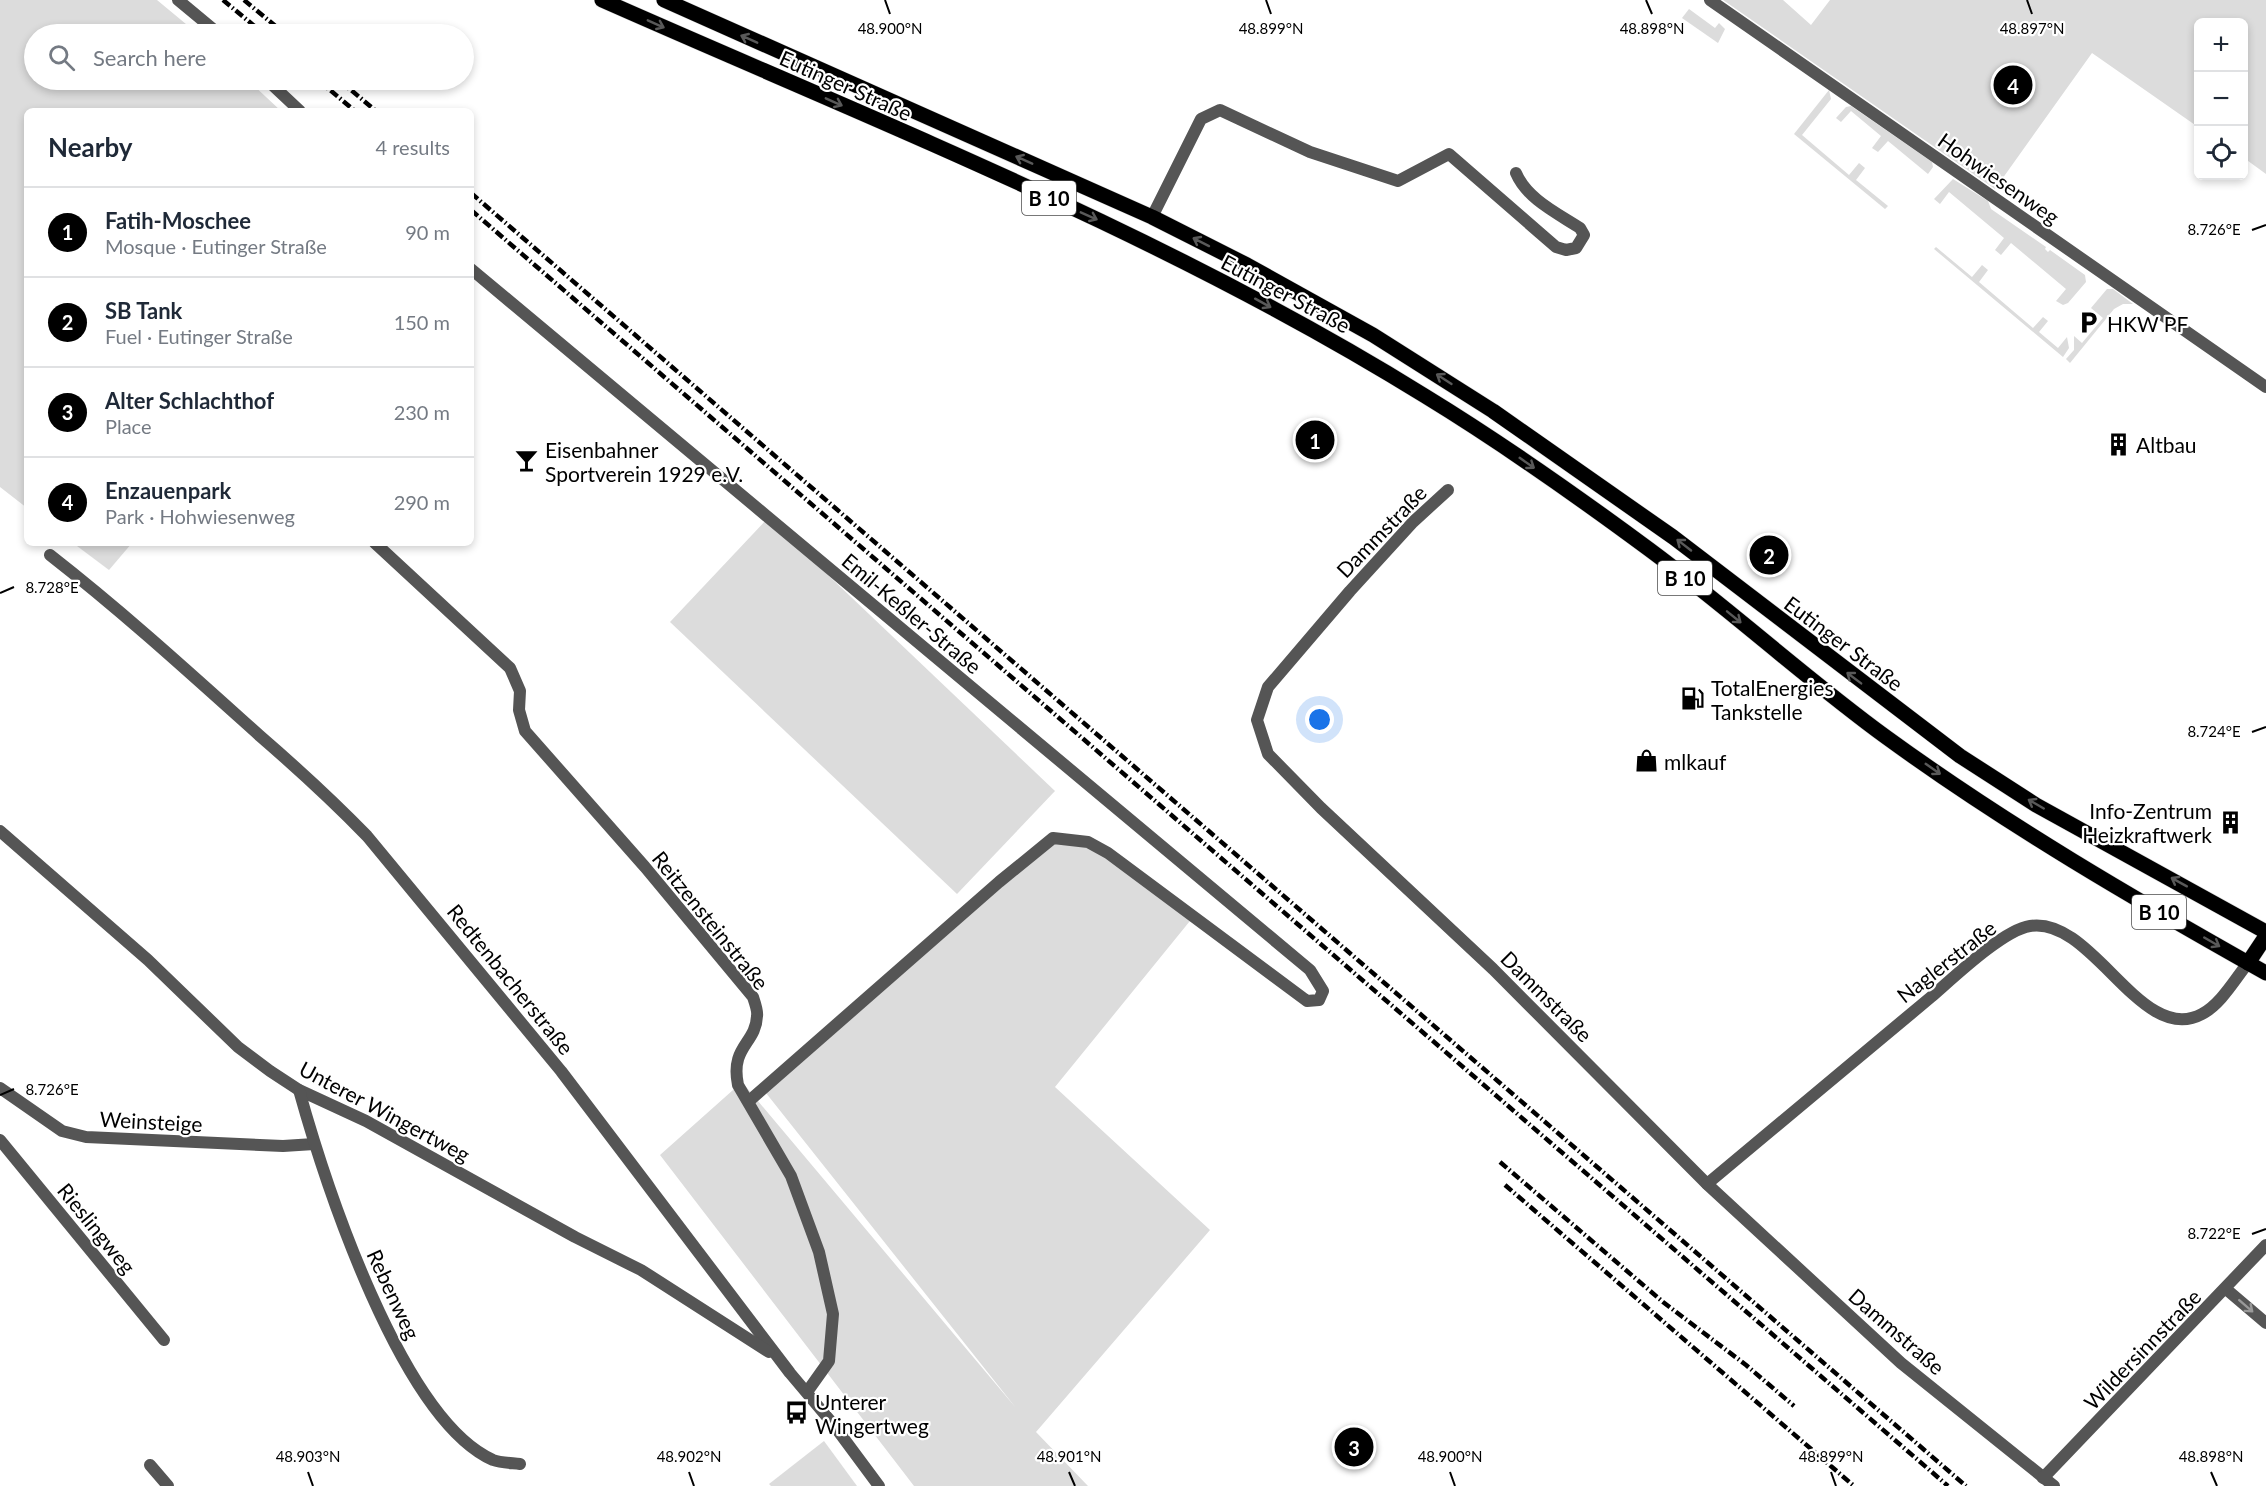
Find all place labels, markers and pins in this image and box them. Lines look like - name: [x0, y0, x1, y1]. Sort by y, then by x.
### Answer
- pin: 4: [1994, 62, 2032, 107]
- parking icon: HKW PF: [2076, 310, 2102, 336]
- place label: HKW PF: [2107, 311, 2188, 336]
- pin: 1: [1296, 418, 1334, 462]
- building icon: Altbau: [2105, 431, 2131, 457]
- place label: Altbau: [2136, 432, 2197, 457]
- place label: Eisenbahner Sportverein 1929 e.V.: [545, 437, 743, 486]
- bar icon: Eisenbahner Sportverein 1929 e.V.: [514, 448, 540, 474]
- pin: 2: [1750, 532, 1788, 578]
- place label: TotalEnergies Tankstelle: [1711, 675, 1834, 724]
- fuel station icon: TotalEnergies Tankstelle: [1680, 686, 1706, 712]
- shop icon: mlkauf: [1633, 748, 1659, 774]
- place label: mlkauf: [1664, 749, 1727, 774]
- place label: Info-Zentrum Heizkraftwerk: [2082, 798, 2212, 847]
- building icon: Info-Zentrum Heizkraftwerk: [2217, 809, 2243, 835]
- place label: Unterer Wingertweg: [815, 1389, 929, 1438]
- bus stop icon: Unterer Wingertweg: [784, 1400, 810, 1426]
- pin: 3: [1334, 1424, 1374, 1470]

